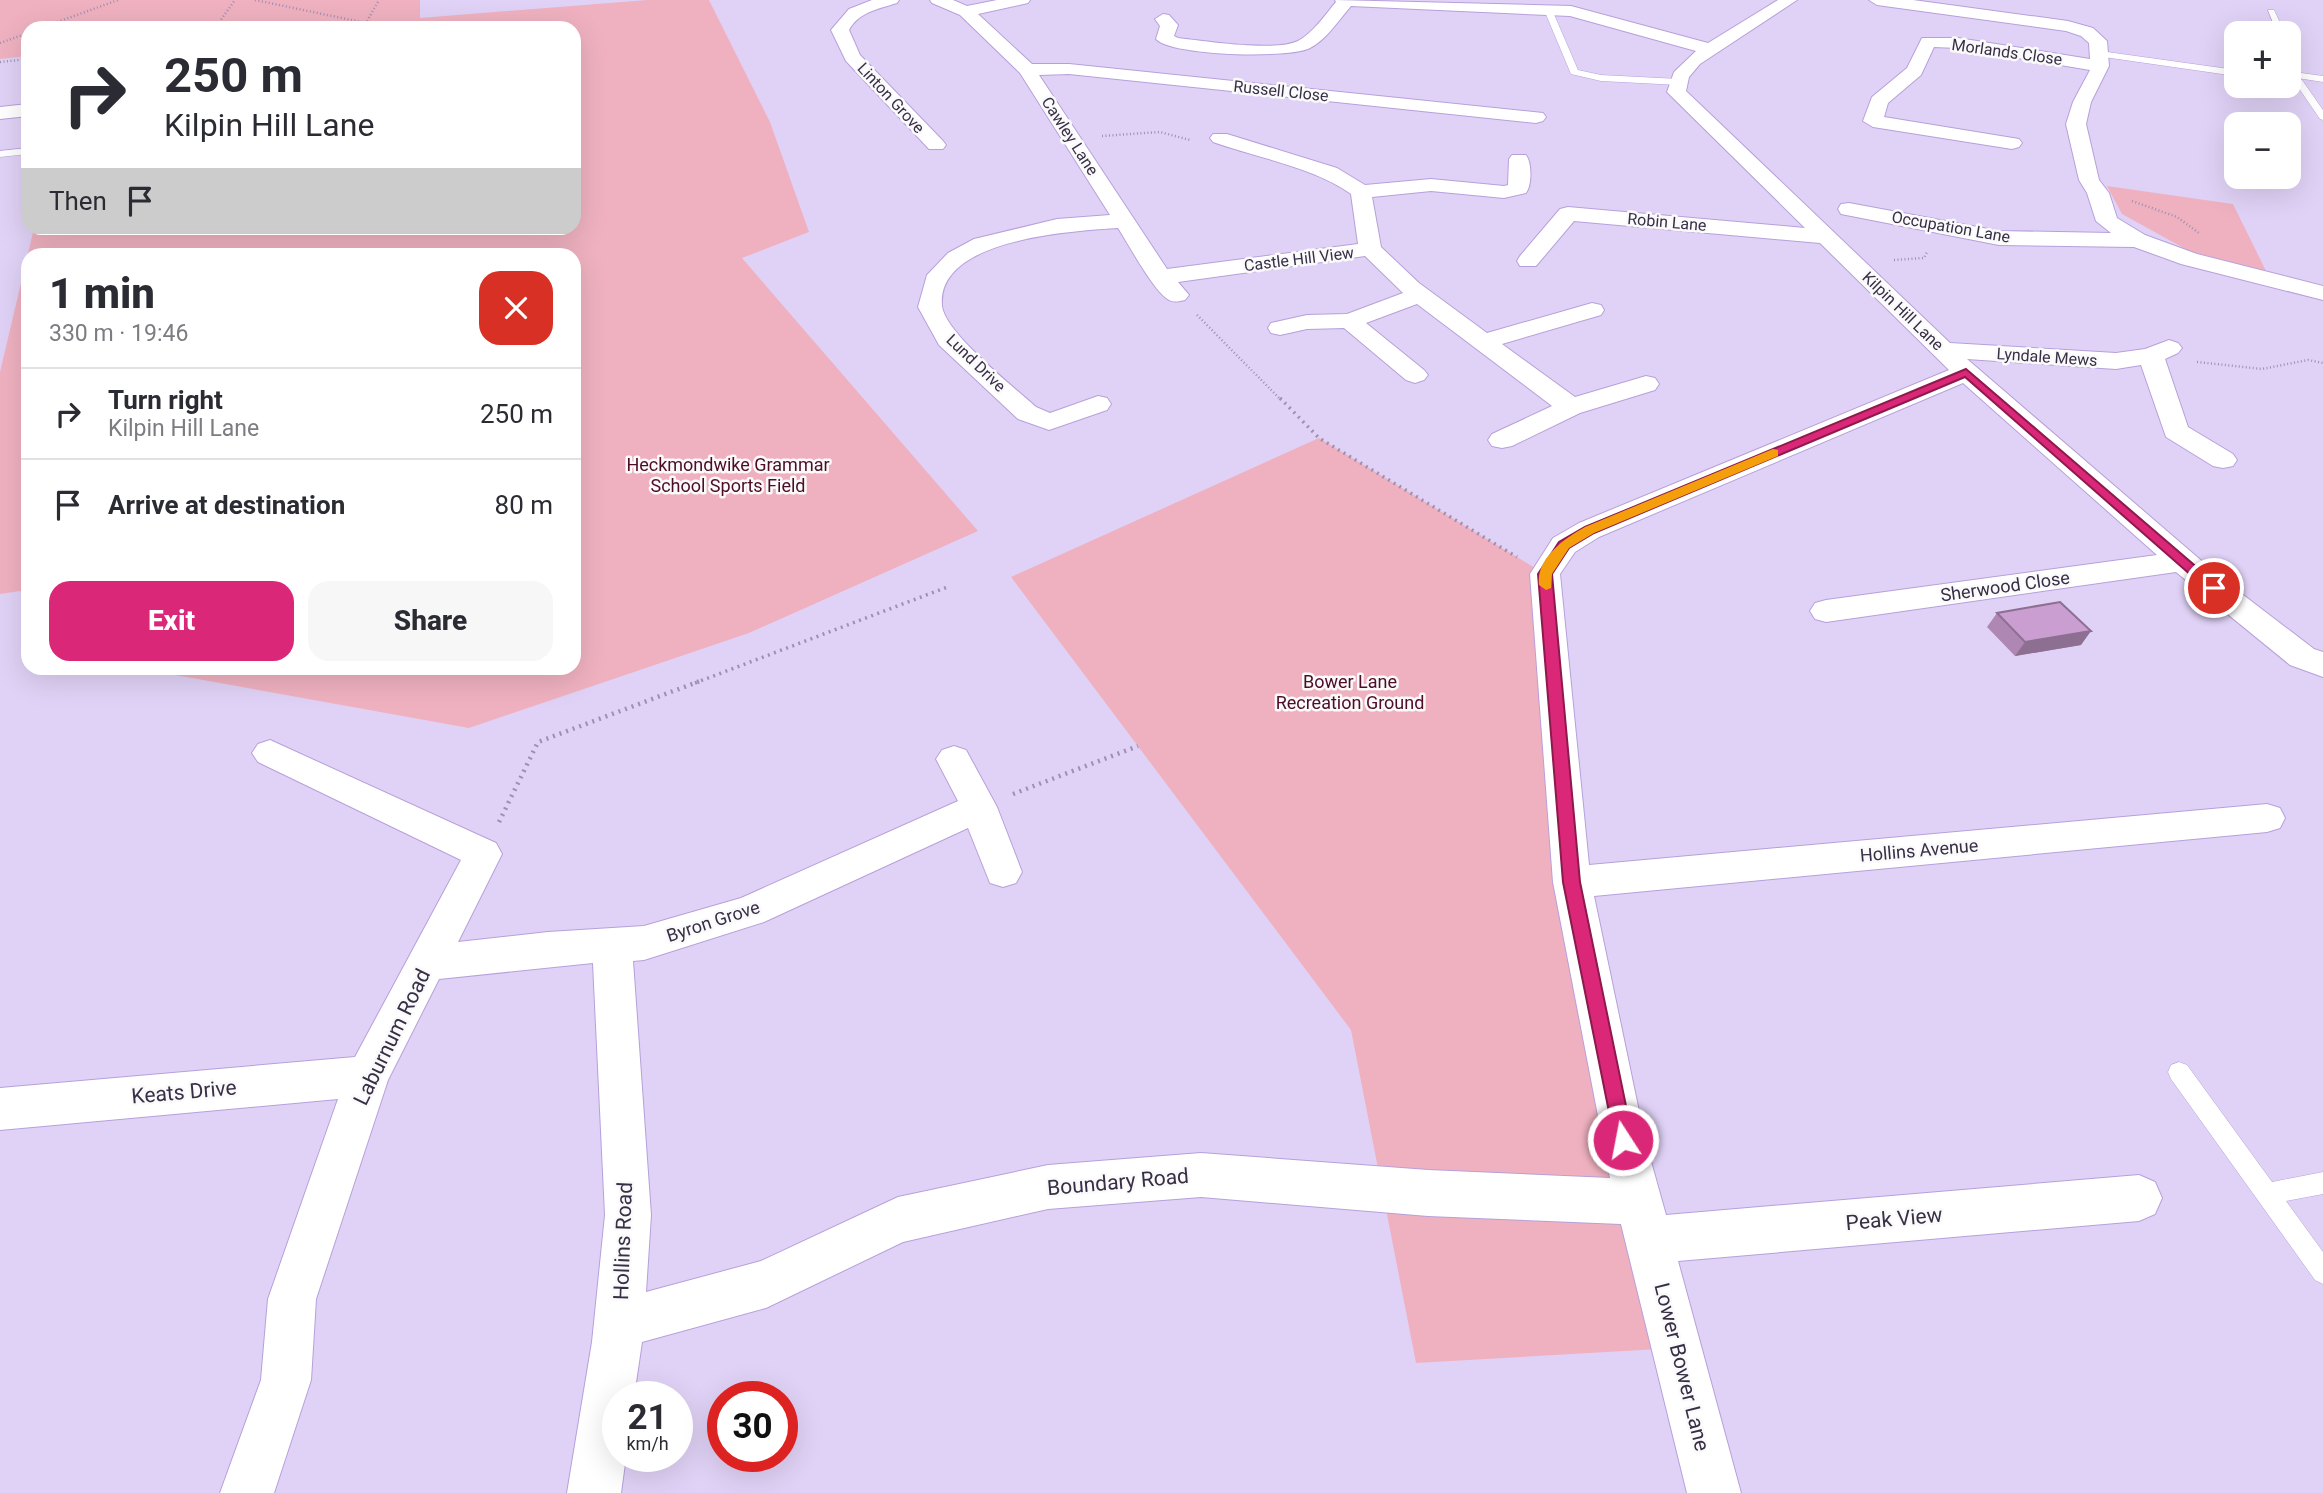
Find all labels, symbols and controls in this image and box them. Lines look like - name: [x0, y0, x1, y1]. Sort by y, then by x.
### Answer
- map controls: [2224, 21, 2301, 189]
- button: +: [2224, 21, 2301, 98]
- street label: Morlands Close: [1951, 35, 2063, 69]
- text: 250 m: [164, 47, 303, 104]
- icon: right: [49, 49, 140, 140]
- street label: Linton Grove: [853, 59, 929, 137]
- street label: Russell Close: [1232, 77, 1330, 105]
- street label: Cawley Lane: [1038, 93, 1102, 179]
- text: Kilpin Hill Lane: [164, 106, 374, 144]
- button: −: [2224, 112, 2301, 189]
- icon: arrive: [121, 182, 159, 220]
- text: Then: [49, 186, 107, 216]
- street label: Occupation Lane: [1890, 207, 2012, 247]
- street label: Robin Lane: [1627, 209, 1707, 235]
- street label: Castle Hill View: [1243, 243, 1355, 275]
- street label: Kilpin Hill Lane: [1859, 268, 1947, 354]
- text: 1 min: [49, 269, 155, 318]
- button: close: [479, 271, 553, 345]
- text: 330 m · 19:46: [49, 320, 188, 347]
- street label: Lund Drive: [942, 330, 1010, 396]
- street label: Lyndale Mews: [1996, 344, 2098, 370]
- text: Turn right: [108, 385, 223, 415]
- icon: right: [49, 395, 87, 433]
- text: 250 m: [480, 399, 553, 429]
- text: Kilpin Hill Lane: [108, 415, 259, 442]
- park label: Heckmondwike Grammar School Sports Field: [626, 454, 830, 496]
- icon: arrive: [49, 486, 87, 524]
- text: Arrive at destination: [108, 490, 345, 520]
- text: 80 m: [495, 490, 553, 520]
- pin: [2184, 558, 2244, 618]
- street label: Sherwood Close: [1939, 567, 2071, 605]
- icon: arrive: [2195, 569, 2233, 607]
- button: Exit: [49, 581, 294, 661]
- button: Share: [308, 581, 553, 661]
- park label: Bower Lane Recreation Ground: [1276, 671, 1424, 713]
- street label: Hollins Avenue: [1859, 834, 1979, 866]
- street label: Byron Grove: [664, 896, 762, 946]
- street label: Laburnum Road: [349, 965, 435, 1109]
- street label: Keats Drive: [130, 1075, 238, 1109]
- position arrow: [1586, 1103, 1660, 1177]
- street label: Boundary Road: [1046, 1164, 1190, 1200]
- street label: Hollins Road: [609, 1182, 637, 1300]
- street label: Peak View: [1845, 1203, 1944, 1235]
- street label: Lower Bower Lane: [1650, 1281, 1714, 1453]
- speed limit sign: 30: [707, 1381, 798, 1472]
- text: 21: [627, 1397, 668, 1438]
- text: km/h: [626, 1433, 669, 1454]

